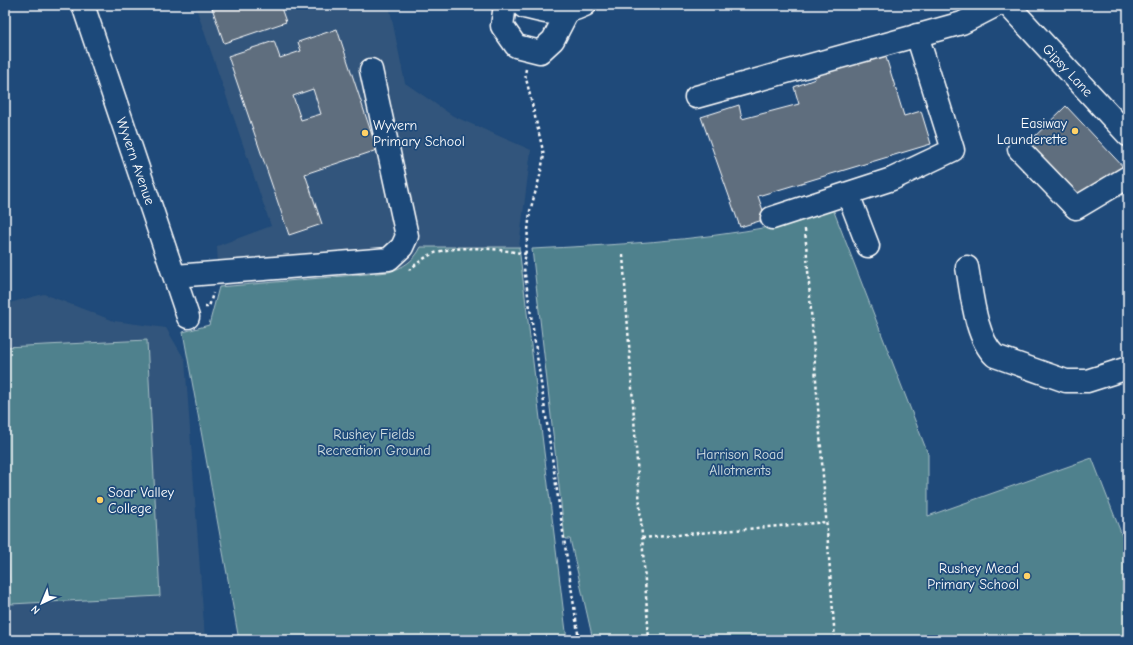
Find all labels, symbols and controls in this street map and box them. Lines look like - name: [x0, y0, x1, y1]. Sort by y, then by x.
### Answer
- street label: Gipsy Lane: [1039, 40, 1096, 100]
- street label: Wyvern Avenue: [113, 115, 158, 207]
- place label: Easiway Launderette: [997, 115, 1068, 148]
- place label: Wyvern Primary School: [373, 117, 465, 150]
- marker: Easiway Launderette: [1070, 126, 1080, 136]
- marker: Wyvern Primary School: [360, 128, 370, 138]
- park label: Rushey Fields Recreation Ground: [317, 426, 431, 459]
- park label: Harrison Road Allotments: [696, 446, 784, 479]
- place label: Soar Valley College: [108, 484, 175, 517]
- marker: Soar Valley College: [95, 495, 105, 505]
- place label: Rushey Mead Primary School: [927, 560, 1019, 593]
- marker: Rushey Mead Primary School: [1022, 571, 1032, 581]
- north arrow: [22, 583, 62, 623]
- text: N: [28, 603, 43, 617]

